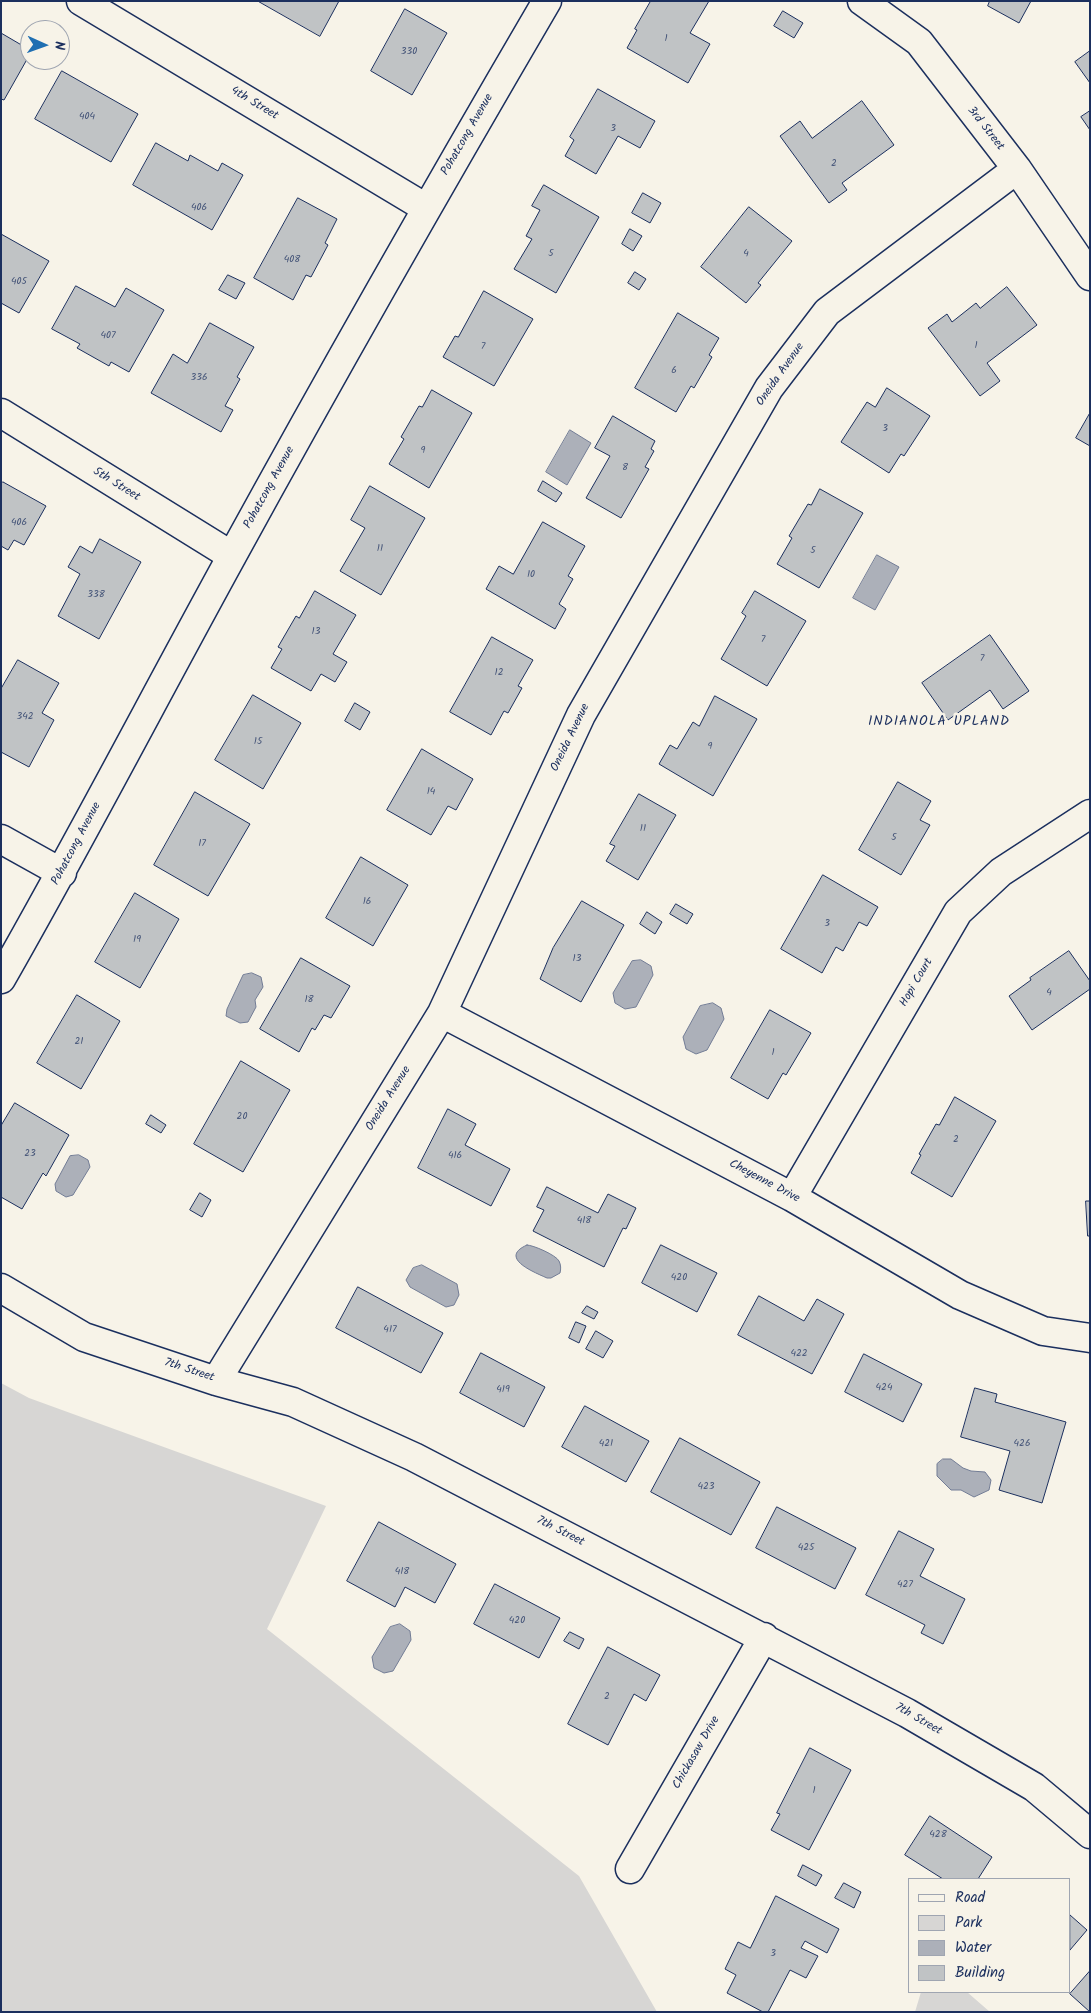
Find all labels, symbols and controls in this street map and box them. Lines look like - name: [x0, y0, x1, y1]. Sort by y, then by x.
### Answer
- north arrow: [20, 20, 70, 70]
- house number: 1: [664, 33, 668, 45]
- text: N: [48, 41, 70, 50]
- house number: 330: [401, 46, 417, 58]
- street label: 4th Street: [228, 84, 280, 124]
- street label: Pohatcong Avenue: [439, 92, 497, 178]
- street label: 3rd Street: [963, 104, 1007, 154]
- house number: 404: [79, 111, 95, 123]
- house number: 3: [610, 123, 616, 135]
- house number: 2: [831, 158, 837, 170]
- house number: 406: [191, 202, 207, 214]
- house number: 5: [548, 248, 554, 260]
- house number: 4: [743, 248, 749, 260]
- house number: 408: [284, 254, 300, 266]
- house number: 405: [11, 276, 27, 288]
- house number: 407: [100, 330, 116, 342]
- house number: 1: [974, 340, 978, 352]
- house number: 7: [481, 341, 485, 353]
- street label: Oneida Avenue: [754, 341, 808, 409]
- house number: 6: [671, 365, 677, 377]
- house number: 336: [191, 372, 207, 384]
- house number: 3: [882, 423, 888, 435]
- street label: Pohatcong Avenue: [241, 444, 299, 532]
- house number: 9: [421, 445, 425, 457]
- house number: 8: [622, 462, 628, 474]
- street label: 5th Street: [90, 465, 142, 505]
- house number: 406: [11, 517, 27, 529]
- house number: 11: [377, 543, 383, 555]
- house number: 5: [810, 545, 816, 557]
- house number: 10: [527, 569, 535, 581]
- house number: 338: [87, 589, 105, 601]
- house number: 13: [312, 626, 320, 638]
- house number: 7: [761, 634, 765, 646]
- house number: 7: [980, 653, 984, 665]
- house number: 12: [495, 667, 503, 679]
- street label: Oneida Avenue: [548, 702, 594, 774]
- house number: 342: [16, 711, 34, 723]
- district label: INDIANOLA UPLAND: [866, 715, 1012, 731]
- house number: 15: [254, 736, 262, 748]
- house number: 9: [708, 741, 712, 753]
- house number: 14: [427, 786, 435, 798]
- street label: Pohatcong Avenue: [49, 800, 105, 888]
- house number: 11: [640, 823, 646, 835]
- house number: 5: [891, 832, 897, 844]
- house number: 17: [198, 838, 206, 850]
- house number: 16: [363, 896, 371, 908]
- house number: 3: [824, 918, 830, 930]
- house number: 19: [133, 934, 141, 946]
- house number: 13: [573, 953, 581, 965]
- street label: Hopi Court: [897, 956, 937, 1010]
- house number: 4: [1046, 987, 1052, 999]
- house number: 18: [304, 994, 314, 1006]
- house number: 21: [75, 1036, 83, 1048]
- house number: 1: [771, 1047, 775, 1059]
- street label: Oneida Avenue: [363, 1064, 415, 1134]
- house number: 20: [237, 1111, 247, 1123]
- house number: 2: [953, 1134, 959, 1146]
- house number: 23: [24, 1148, 36, 1160]
- house number: 416: [448, 1150, 462, 1162]
- street label: Cheyenne Drive: [726, 1157, 802, 1207]
- house number: 418: [577, 1215, 591, 1227]
- house number: 420: [671, 1272, 687, 1284]
- house number: 417: [383, 1324, 397, 1336]
- house number: 422: [790, 1348, 808, 1360]
- street label: 7th Street: [162, 1356, 216, 1386]
- house number: 424: [876, 1382, 892, 1394]
- house number: 419: [496, 1384, 510, 1396]
- house number: 421: [599, 1438, 613, 1450]
- house number: 426: [1014, 1438, 1030, 1450]
- house number: 423: [697, 1481, 715, 1493]
- street label: 7th Street: [534, 1514, 586, 1550]
- house number: 425: [798, 1542, 814, 1554]
- house number: 418: [395, 1566, 409, 1578]
- house number: 427: [897, 1579, 913, 1591]
- house number: 420: [509, 1615, 525, 1627]
- house number: 2: [604, 1691, 610, 1703]
- street label: 7th Street: [892, 1701, 944, 1739]
- street label: Chickasaw Drive: [670, 1714, 724, 1792]
- house number: 1: [812, 1785, 816, 1797]
- house number: 428: [929, 1829, 947, 1841]
- legend: [908, 1878, 1071, 1993]
- text: Road: [955, 1886, 985, 1910]
- text: Park: [955, 1911, 982, 1935]
- text: Water: [955, 1936, 991, 1960]
- house number: 3: [770, 1948, 776, 1960]
- text: Building: [955, 1961, 1005, 1985]

